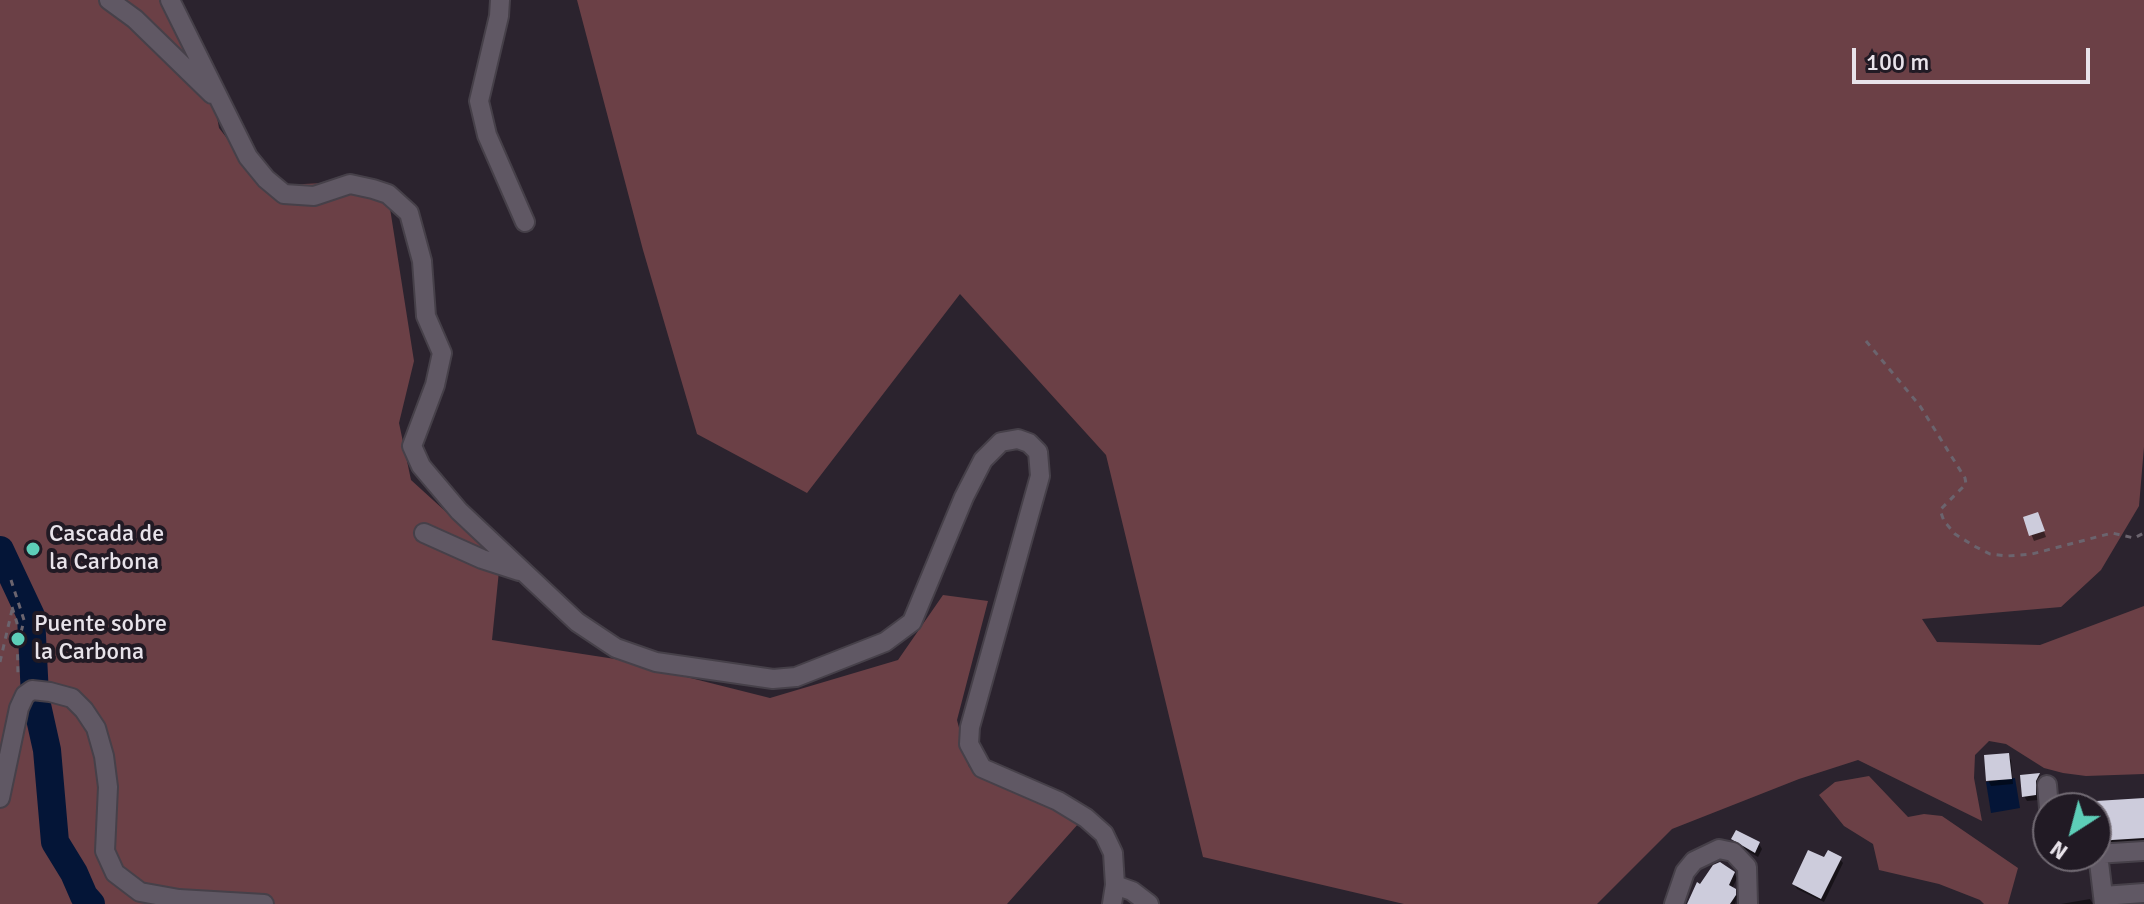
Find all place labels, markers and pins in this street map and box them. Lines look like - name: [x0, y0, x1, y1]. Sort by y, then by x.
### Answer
- place label: Cascada de la Carbona: [49, 521, 164, 577]
- marker: Cascada de la Carbona: [24, 540, 42, 558]
- place label: Puente sobre la Carbona: [34, 611, 167, 667]
- marker: Puente sobre la Carbona: [9, 630, 27, 648]

